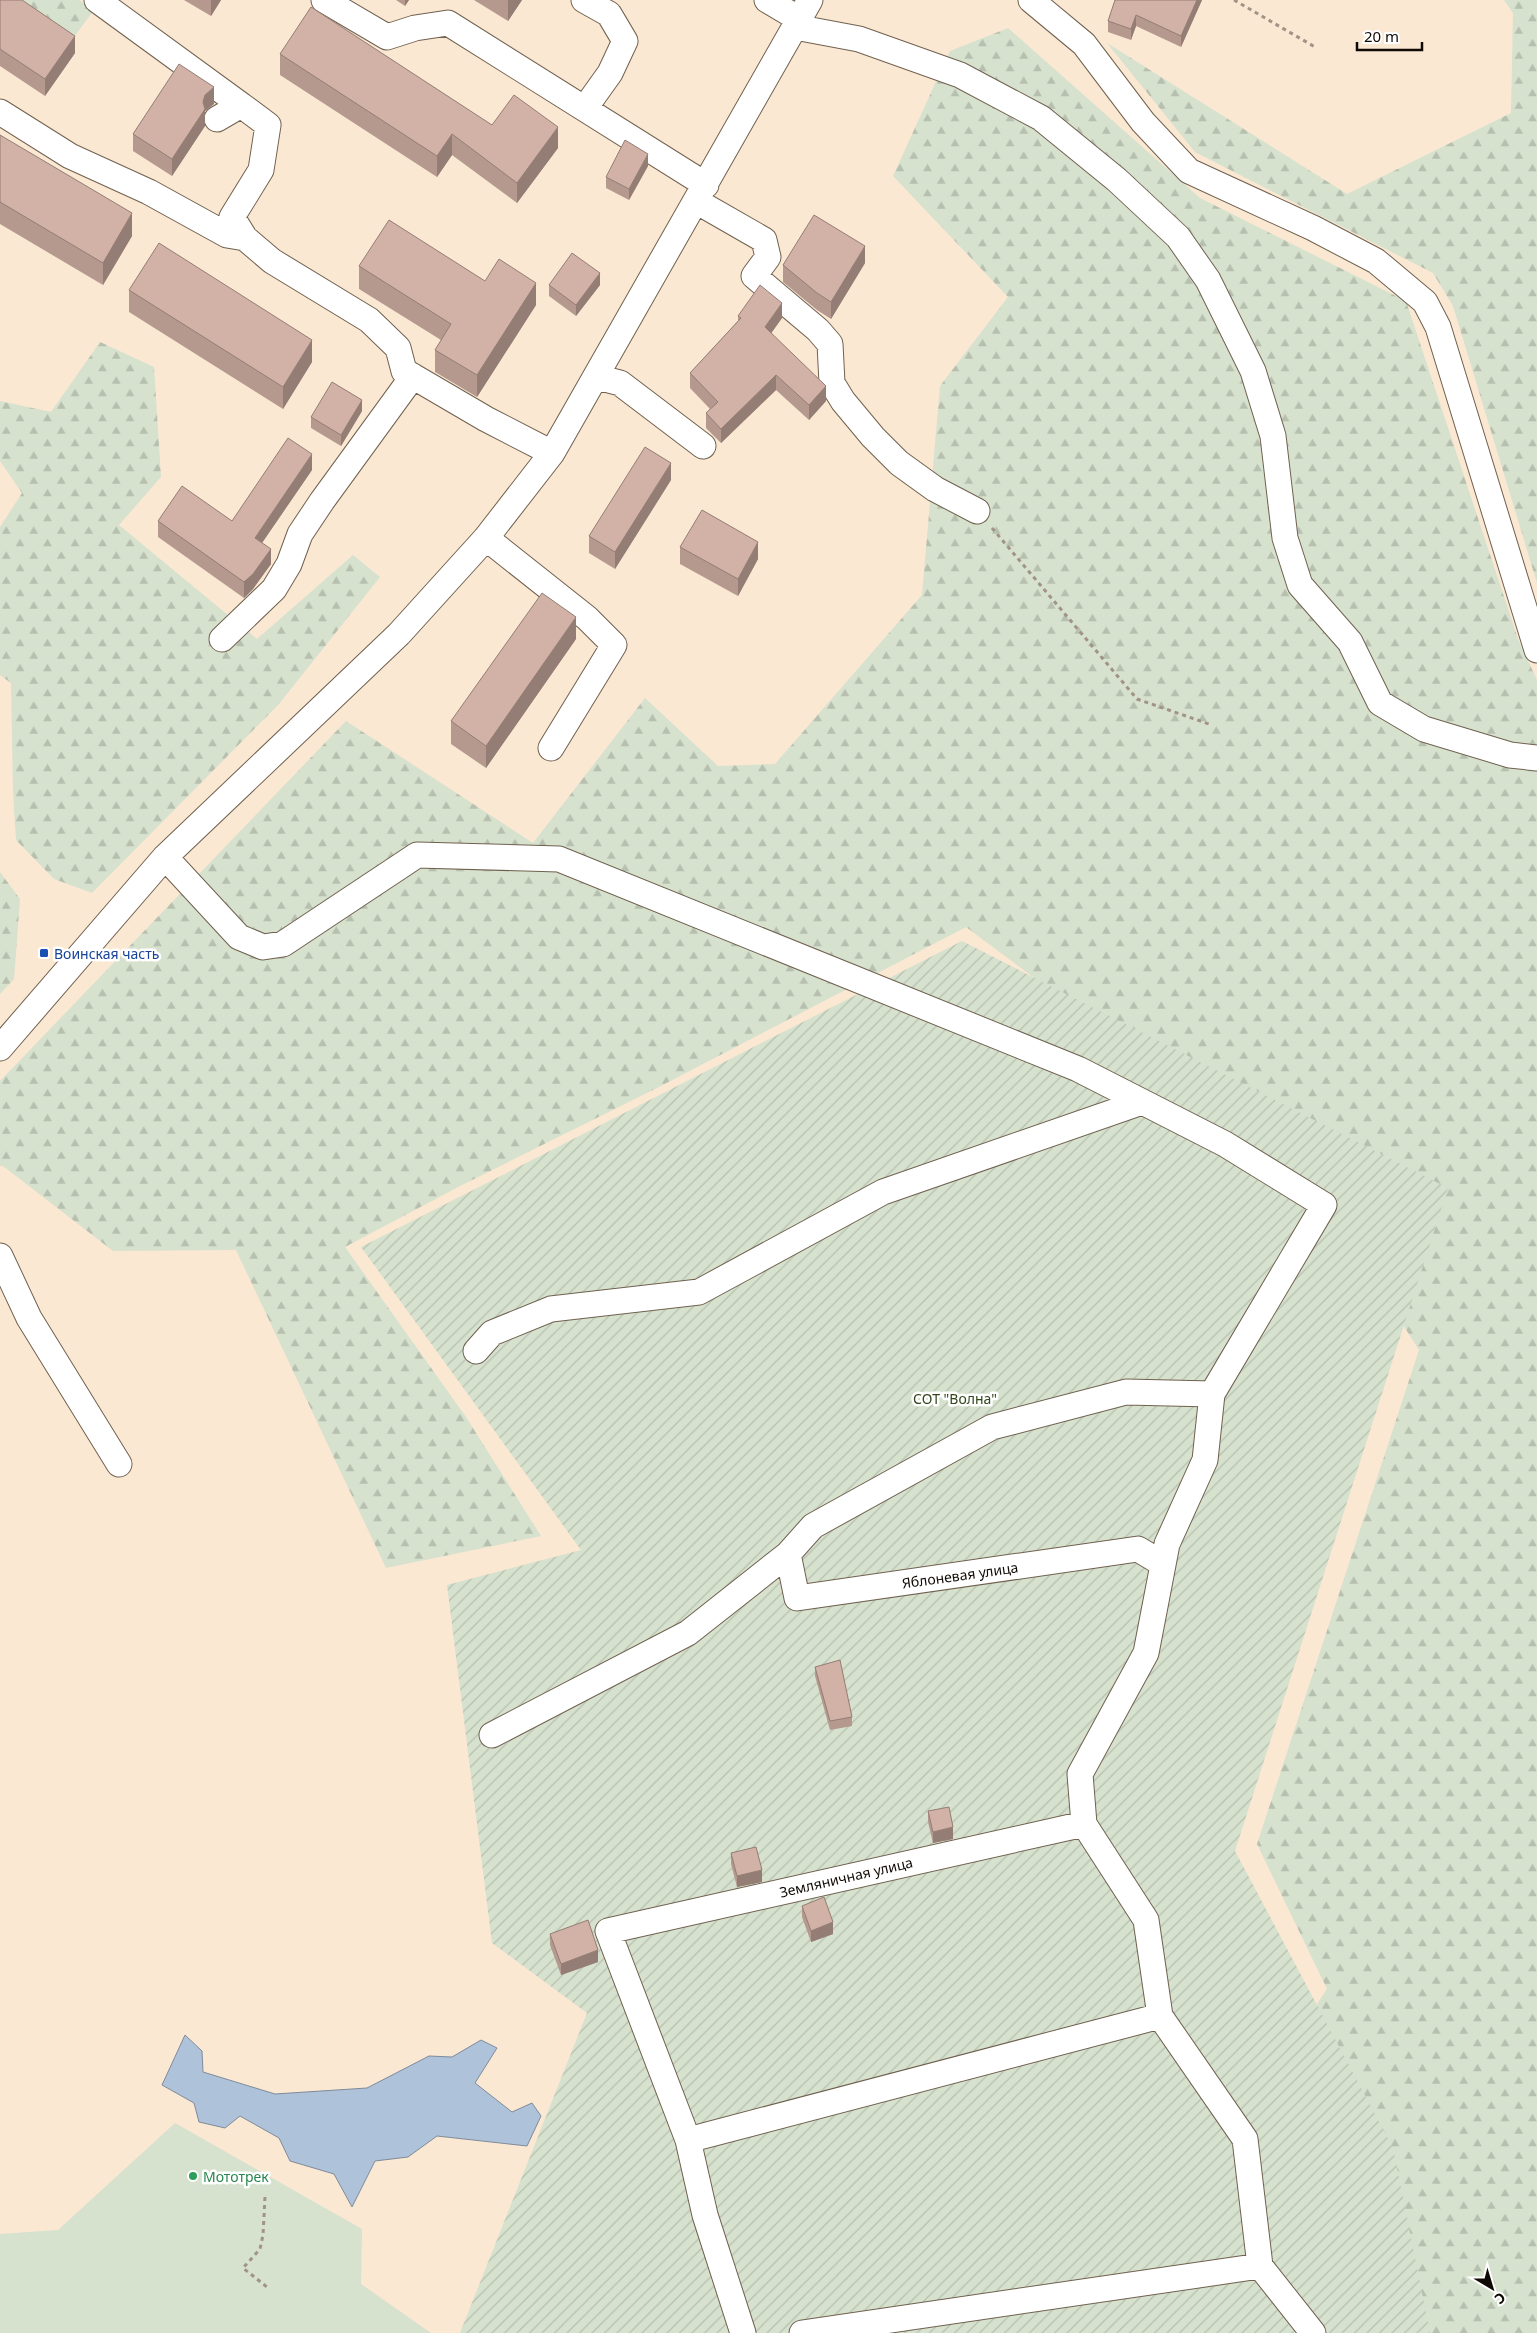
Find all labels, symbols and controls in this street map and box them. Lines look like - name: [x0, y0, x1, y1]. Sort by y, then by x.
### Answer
- scale bar: [1357, 20, 1422, 52]
- text: 20 m: [1364, 26, 1399, 46]
- place label: Воинская часть: [54, 944, 159, 963]
- marker: Воинская часть: [38, 947, 50, 959]
- park label: СОТ "Волна": [913, 1389, 997, 1408]
- street label: Яблоневая улица: [901, 1557, 1019, 1593]
- street label: Земляничная улица: [778, 1852, 914, 1902]
- place label: Мототрек: [203, 2167, 269, 2186]
- marker: Мототрек: [187, 2170, 199, 2182]
- north arrow: [1467, 2263, 1517, 2313]
- text: С: [1491, 2288, 1510, 2309]

